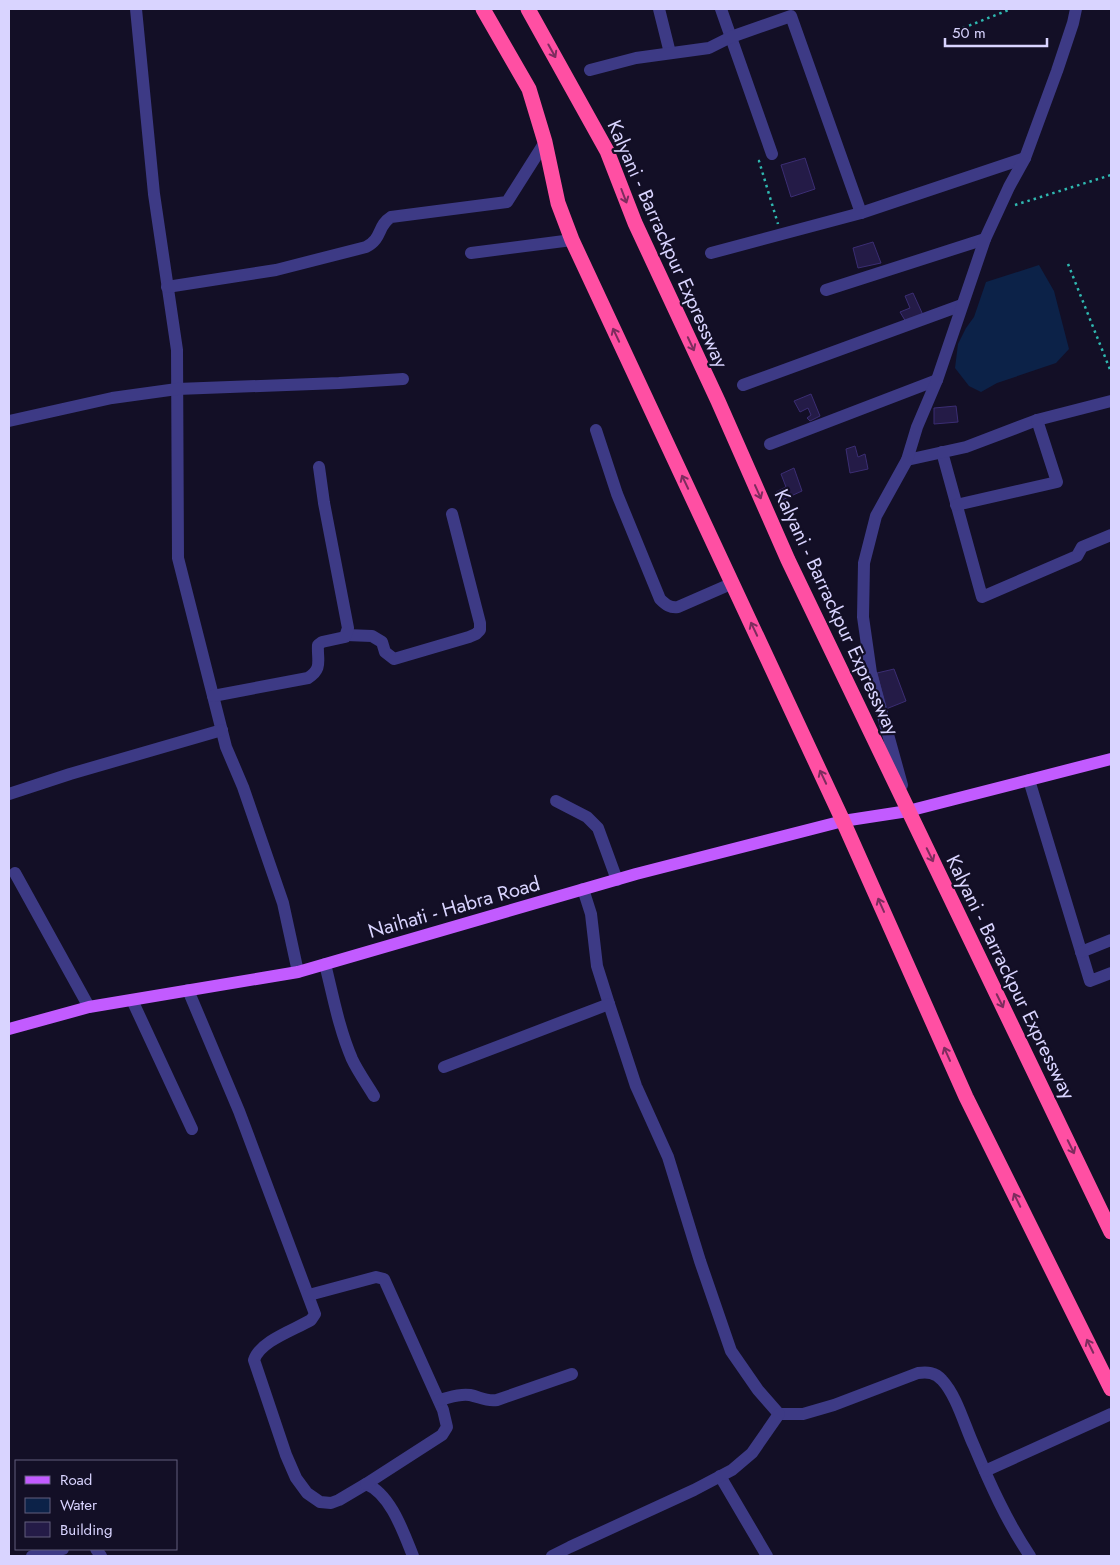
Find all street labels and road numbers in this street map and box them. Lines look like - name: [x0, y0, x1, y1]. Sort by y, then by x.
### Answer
- street label: Kalyani - Barrackpur Expressway: [600, 116, 736, 373]
- street label: Kalyani - Barrackpur Expressway: [767, 484, 907, 740]
- street label: Kalyani - Barrackpur Expressway: [939, 850, 1083, 1104]
- street label: Naihati - Habra Road: [365, 869, 543, 946]

